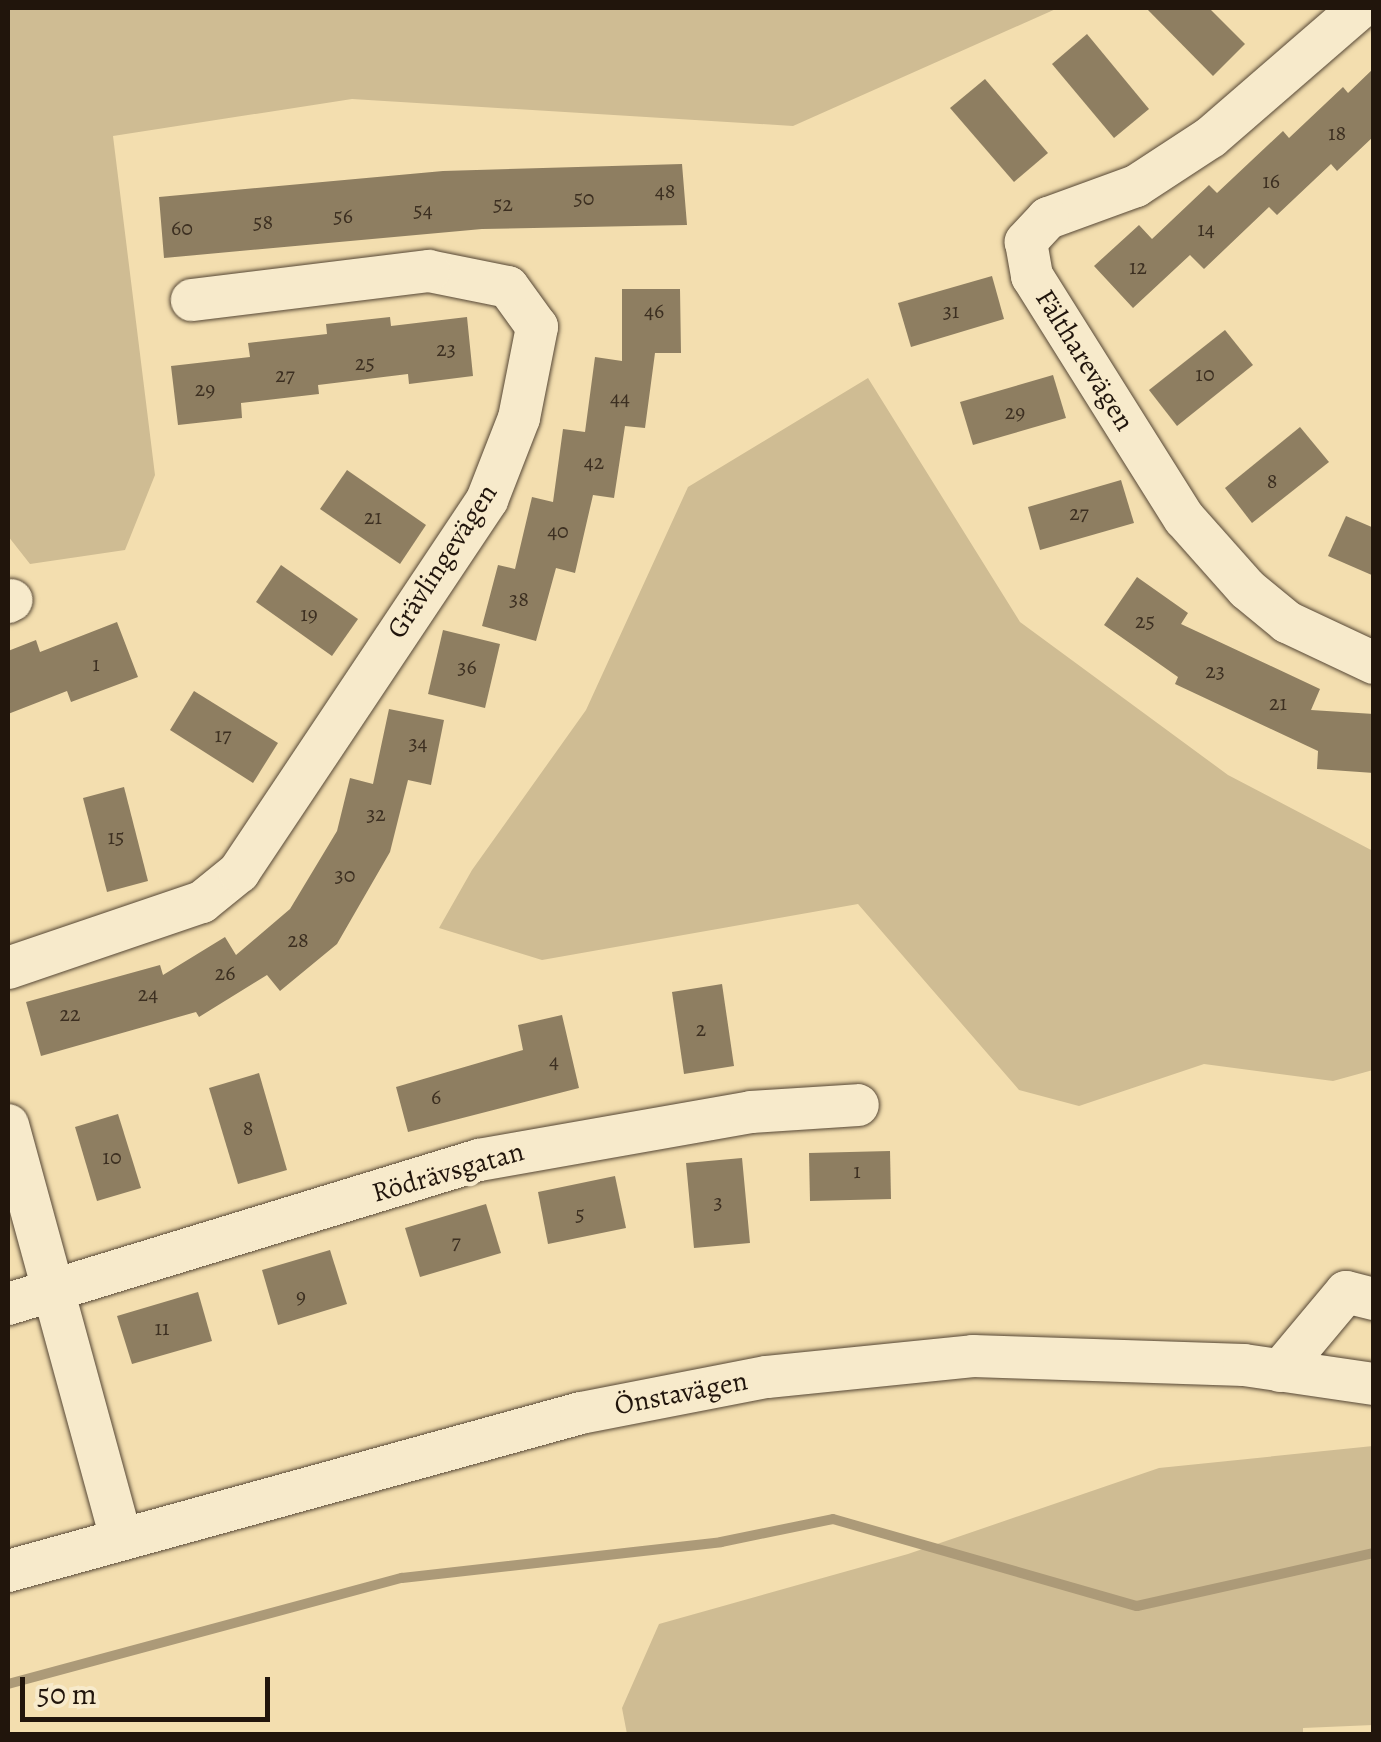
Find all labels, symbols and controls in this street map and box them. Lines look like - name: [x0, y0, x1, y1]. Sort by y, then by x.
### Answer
- house number: 18: [1328, 121, 1346, 147]
- house number: 16: [1262, 169, 1280, 195]
- house number: 48: [655, 179, 675, 205]
- house number: 50: [573, 186, 595, 212]
- house number: 52: [493, 192, 513, 218]
- house number: 54: [413, 198, 433, 224]
- house number: 56: [333, 204, 353, 230]
- house number: 58: [253, 210, 273, 236]
- house number: 60: [171, 216, 193, 242]
- house number: 14: [1197, 217, 1215, 243]
- house number: 12: [1129, 255, 1147, 281]
- street label: Fältharevägen: [1028, 283, 1142, 437]
- house number: 46: [644, 299, 664, 325]
- house number: 31: [943, 299, 959, 325]
- house number: 23: [436, 337, 456, 363]
- house number: 25: [355, 351, 375, 377]
- house number: 10: [1195, 362, 1215, 388]
- house number: 27: [275, 363, 295, 389]
- house number: 29: [195, 377, 215, 403]
- house number: 44: [610, 386, 630, 412]
- house number: 29: [1005, 400, 1025, 426]
- house number: 42: [584, 450, 604, 476]
- house number: 8: [1267, 469, 1277, 495]
- street label: Grävlingevägen: [380, 478, 504, 644]
- house number: 27: [1069, 501, 1089, 527]
- house number: 21: [364, 505, 382, 531]
- house number: 40: [547, 519, 569, 545]
- house number: 38: [509, 587, 529, 613]
- house number: 19: [300, 602, 318, 628]
- house number: 25: [1135, 609, 1155, 635]
- house number: 1: [92, 652, 100, 678]
- house number: 36: [457, 655, 477, 681]
- house number: 23: [1205, 659, 1225, 685]
- house number: 21: [1269, 691, 1287, 717]
- house number: 17: [215, 723, 231, 749]
- house number: 34: [408, 731, 428, 757]
- house number: 32: [366, 802, 386, 828]
- house number: 15: [108, 825, 124, 851]
- house number: 30: [335, 863, 355, 889]
- house number: 28: [287, 928, 309, 954]
- house number: 26: [215, 961, 235, 987]
- house number: 24: [138, 982, 158, 1008]
- house number: 22: [60, 1002, 80, 1028]
- house number: 2: [696, 1017, 706, 1043]
- house number: 4: [549, 1049, 559, 1075]
- house number: 6: [431, 1085, 441, 1111]
- house number: 8: [243, 1116, 253, 1142]
- street label: Rödrävsgatan: [368, 1134, 528, 1210]
- house number: 10: [102, 1145, 122, 1171]
- house number: 1: [853, 1159, 861, 1185]
- house number: 3: [713, 1190, 723, 1216]
- house number: 5: [575, 1202, 585, 1228]
- house number: 7: [451, 1230, 461, 1256]
- house number: 9: [296, 1284, 306, 1310]
- house number: 11: [154, 1316, 170, 1342]
- street label: Önstavägen: [612, 1364, 750, 1422]
- scale bar: [25, 1657, 275, 1719]
- text: 50 m: [37, 1674, 97, 1714]

